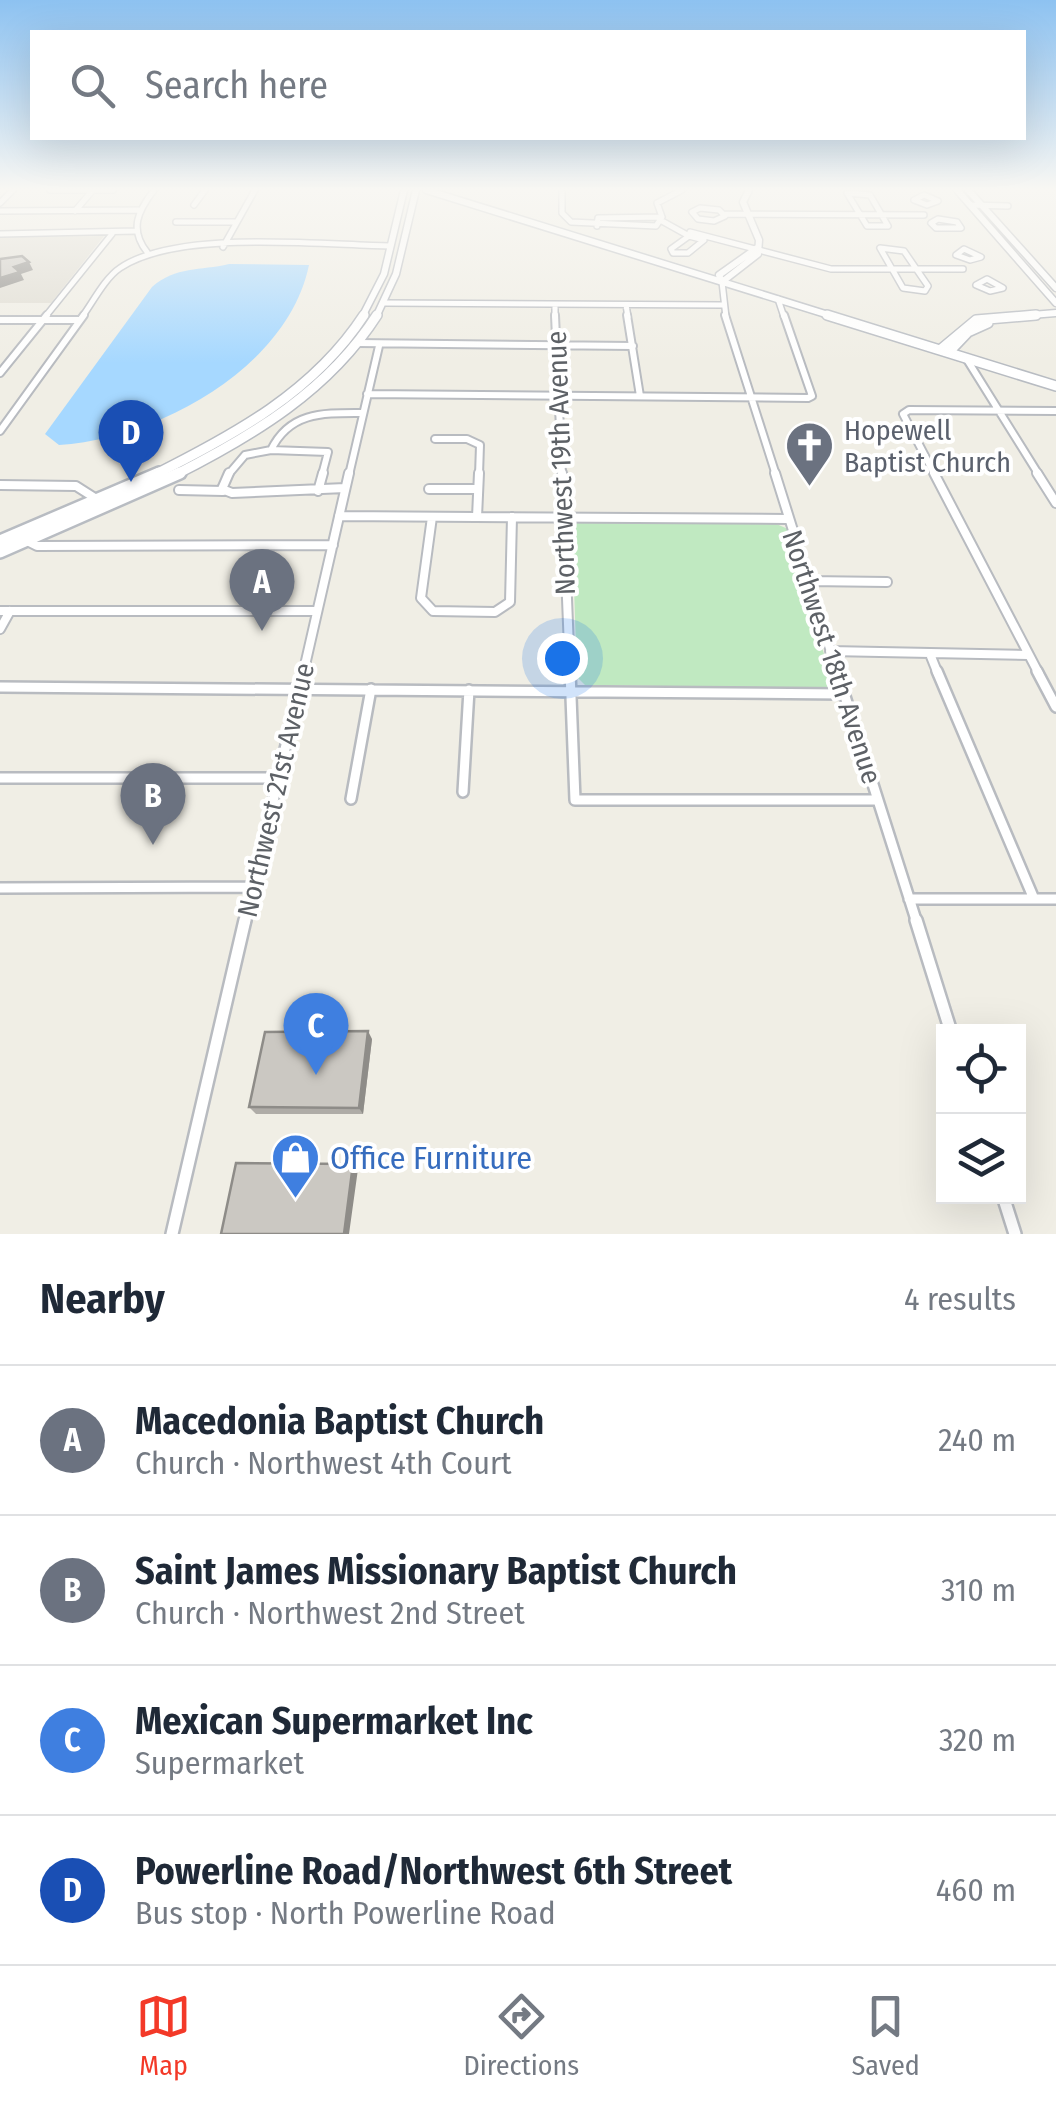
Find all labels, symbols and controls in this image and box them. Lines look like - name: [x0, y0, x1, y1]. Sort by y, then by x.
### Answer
- search box: [30, 30, 1026, 140]
- icon: search: [65, 58, 120, 113]
- text: Search here: [145, 62, 328, 108]
- street label: Northwest 19th Avenue: [540, 330, 582, 596]
- pin: D: [98, 400, 164, 482]
- place label: Hopewell Baptist Church: [844, 414, 1011, 479]
- church icon: Hopewell Baptist Church: [783, 420, 835, 488]
- street label: Northwest 18th Avenue: [775, 526, 889, 788]
- pin: A: [230, 548, 294, 631]
- your location: [537, 633, 588, 684]
- street label: Northwest 21st Avenue: [231, 660, 321, 920]
- pin: B: [120, 762, 186, 845]
- pin: C: [284, 992, 348, 1075]
- map controls: [936, 1024, 1026, 1204]
- button: locate: [936, 1024, 1026, 1114]
- button: layers: [936, 1114, 1026, 1204]
- shop icon: Office Furniture: [269, 1132, 321, 1200]
- place label: Office Furniture: [330, 1139, 532, 1177]
- text: Nearby: [40, 1274, 165, 1324]
- text: 4 results: [904, 1280, 1016, 1318]
- text: Macedonia Baptist Church: [135, 1398, 544, 1444]
- text: A: [64, 1421, 81, 1459]
- text: 240 m: [938, 1421, 1016, 1459]
- text: Church · Northwest 4th Court: [135, 1444, 512, 1482]
- text: Saint James Missionary Baptist Church: [135, 1548, 737, 1594]
- text: B: [64, 1571, 81, 1609]
- text: 310 m: [941, 1571, 1016, 1609]
- text: Church · Northwest 2nd Street: [135, 1594, 525, 1632]
- text: Mexican Supermarket Inc: [135, 1698, 533, 1744]
- text: C: [64, 1721, 81, 1759]
- text: 320 m: [939, 1721, 1016, 1759]
- text: Supermarket: [135, 1744, 304, 1782]
- text: Powerline Road/Northwest 6th Street: [135, 1848, 732, 1894]
- text: D: [63, 1871, 82, 1909]
- text: 460 m: [936, 1871, 1016, 1909]
- text: Bus stop · North Powerline Road: [135, 1894, 556, 1932]
- tab: Map: [136, 1989, 191, 2082]
- tab: Directions: [463, 1989, 579, 2082]
- tab: Saved: [851, 1989, 920, 2082]

